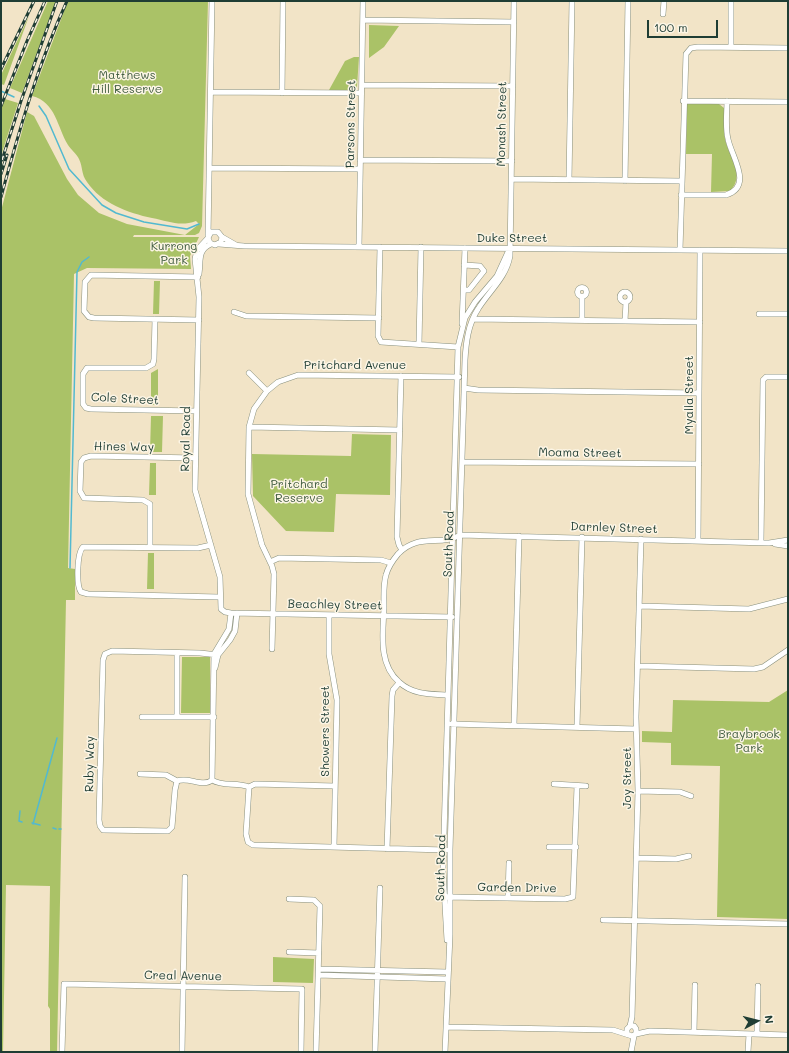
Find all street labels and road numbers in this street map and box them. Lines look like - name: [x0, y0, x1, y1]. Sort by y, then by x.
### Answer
- street label: Parsons Street: [343, 80, 359, 168]
- street label: Monash Street: [494, 81, 510, 167]
- street label: Duke Street: [477, 231, 547, 245]
- street label: Myalla Street: [682, 356, 696, 434]
- street label: Pritchard Avenue: [304, 358, 406, 372]
- street label: Cole Street: [91, 390, 159, 408]
- street label: Royal Road: [178, 406, 194, 472]
- street label: Hines Way: [94, 439, 154, 455]
- street label: Moama Street: [538, 445, 622, 461]
- street label: South Road: [441, 511, 457, 577]
- street label: Darnley Street: [570, 519, 658, 537]
- street label: Beachley Street: [287, 597, 383, 613]
- street label: Showers Street: [318, 685, 332, 777]
- street label: Ruby Way: [82, 736, 98, 792]
- street label: Joy Street: [620, 747, 634, 809]
- street label: South Road: [433, 835, 449, 901]
- street label: Garden Drive: [477, 880, 557, 896]
- street label: Creal Avenue: [144, 968, 222, 984]

